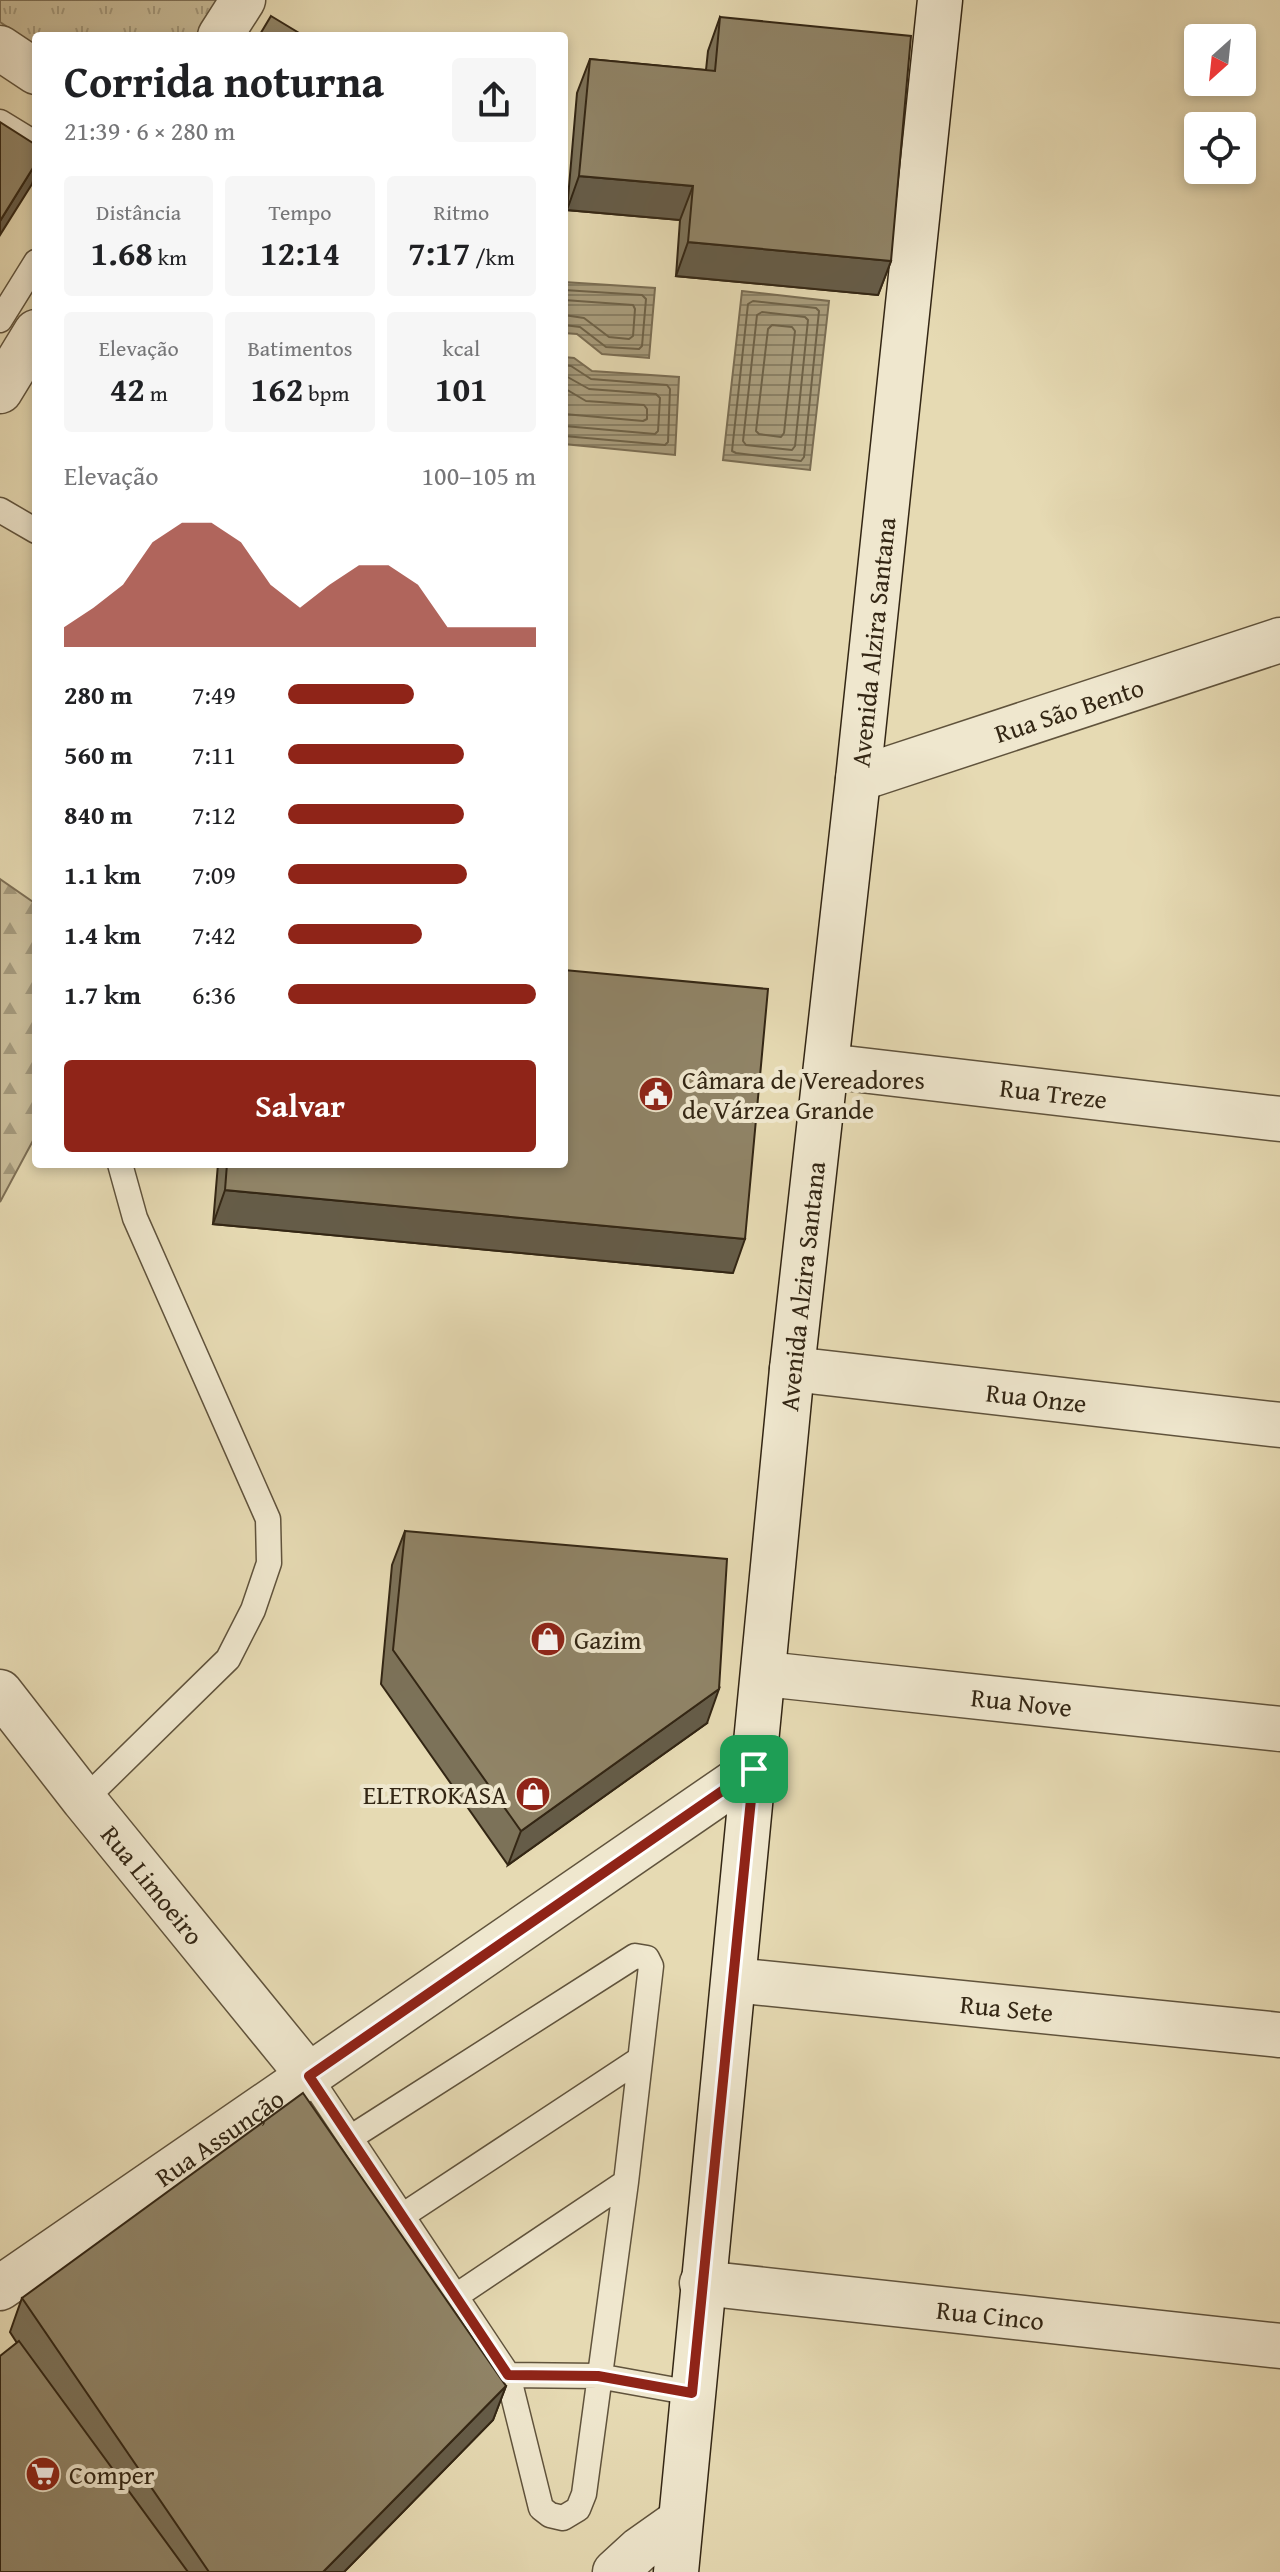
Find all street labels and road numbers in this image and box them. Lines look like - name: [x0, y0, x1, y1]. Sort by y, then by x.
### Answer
- street label: Avenida Alzira Santana: [840, 514, 905, 769]
- street label: Rua São Bento: [989, 667, 1149, 752]
- street label: Rua Treze: [998, 1067, 1109, 1118]
- street label: Avenida Alzira Santana: [769, 1158, 835, 1413]
- street label: Rua Onze: [984, 1372, 1089, 1422]
- street label: Rua Nove: [969, 1677, 1074, 1726]
- street label: Rua Limoeiro: [92, 1816, 214, 1953]
- street label: Rua Sete: [958, 1983, 1055, 2032]
- street label: Rua Assunção: [147, 2079, 292, 2196]
- street label: Rua Cinco: [935, 2289, 1046, 2340]

